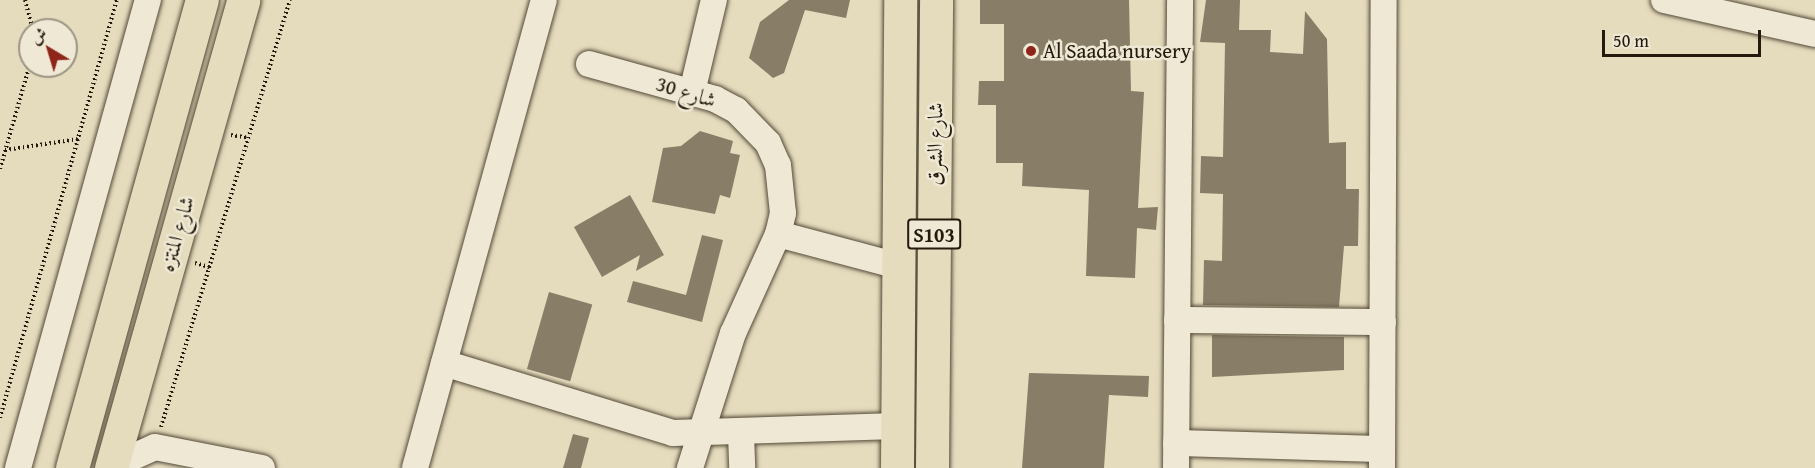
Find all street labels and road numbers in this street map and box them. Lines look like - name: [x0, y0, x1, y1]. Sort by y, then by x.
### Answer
- street label: شارع 30: [653, 71, 719, 113]
- street label: شارع الشرق: [922, 102, 948, 186]
- street label: شارع المنتزه: [154, 193, 200, 275]
- road number: S103: [907, 217, 961, 251]

